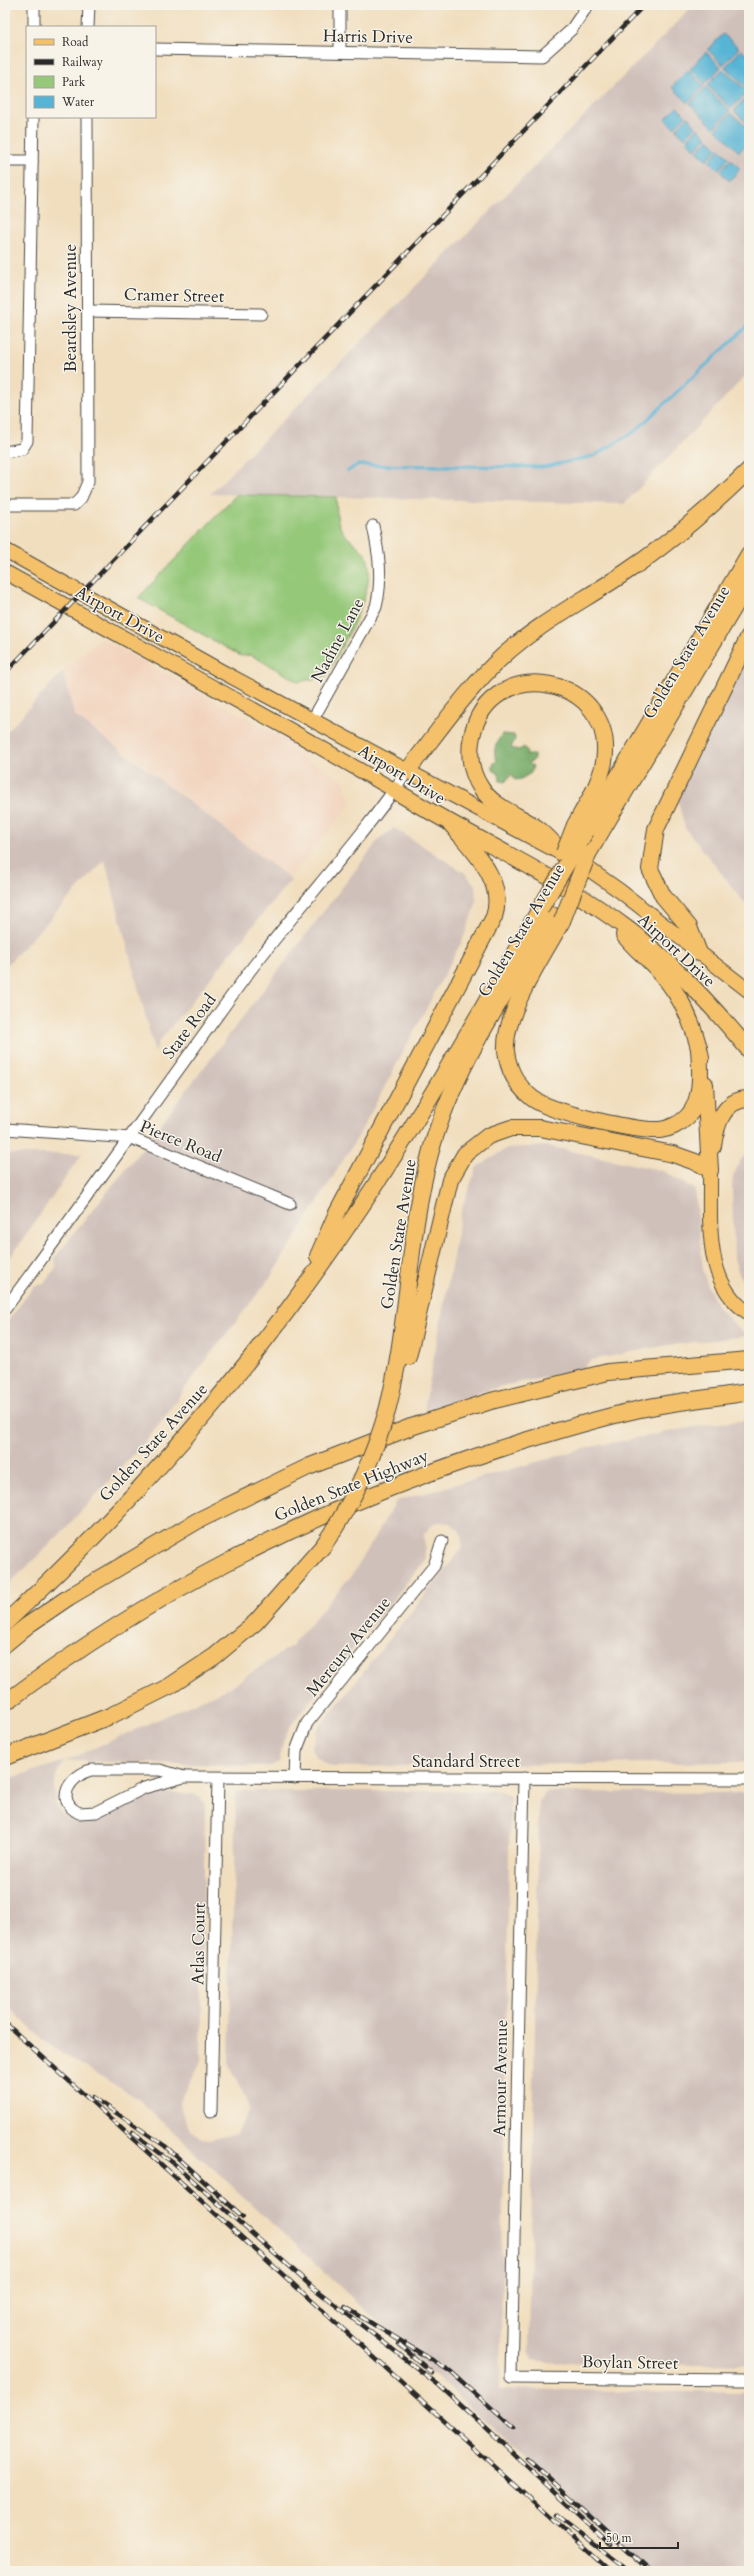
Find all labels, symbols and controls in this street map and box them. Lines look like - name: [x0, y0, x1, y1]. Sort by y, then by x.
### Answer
- street label: Harris Drive: [323, 24, 413, 49]
- legend: [26, 26, 156, 118]
- text: Road: [62, 34, 89, 50]
- text: Railway: [62, 54, 104, 70]
- text: Park: [62, 74, 86, 90]
- text: Water: [61, 94, 95, 110]
- street label: Beardsley Avenue: [59, 244, 82, 372]
- street label: Cramer Street: [124, 283, 225, 308]
- street label: Airport Drive: [71, 580, 168, 648]
- street label: Golden State Avenue: [637, 581, 735, 723]
- street label: Nadine Lane: [306, 594, 369, 687]
- street label: Airport Drive: [354, 739, 450, 810]
- street label: Golden State Avenue: [472, 859, 570, 1001]
- street label: Airport Drive: [633, 908, 721, 992]
- street label: State Road: [157, 989, 222, 1064]
- street label: Pierce Road: [137, 1115, 225, 1168]
- street label: Golden State Avenue: [375, 1157, 422, 1311]
- street label: Golden State Avenue: [94, 1378, 213, 1507]
- street label: Golden State Highway: [271, 1444, 432, 1527]
- street label: Mercury Avenue: [301, 1592, 396, 1701]
- street label: Standard Street: [412, 1750, 521, 1773]
- street label: Atlas Court: [186, 1902, 211, 1985]
- street label: Armour Avenue: [488, 2019, 513, 2137]
- street label: Boylan Street: [582, 2350, 679, 2375]
- scale bar: [600, 2524, 678, 2550]
- text: 50 m: [606, 2530, 633, 2546]

